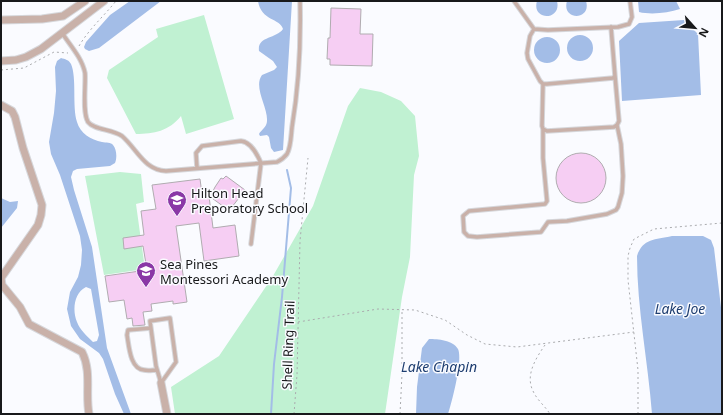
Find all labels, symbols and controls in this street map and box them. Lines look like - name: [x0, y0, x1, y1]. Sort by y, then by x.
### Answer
- north arrow: [675, 8, 715, 48]
- text: N: [696, 25, 713, 40]
- place label: Hilton Head Preporatory School: [191, 184, 308, 217]
- school or university icon: Hilton Head Preporatory School: [166, 189, 188, 217]
- place label: Sea Pines Montessori Academy: [160, 255, 288, 288]
- school or university icon: Sea Pines Montessori Academy: [135, 260, 157, 288]
- water label: Lake Joe: [655, 299, 705, 318]
- street label: Shell Ring Trail: [277, 300, 299, 390]
- water label: Lake Chapin: [401, 357, 477, 376]

